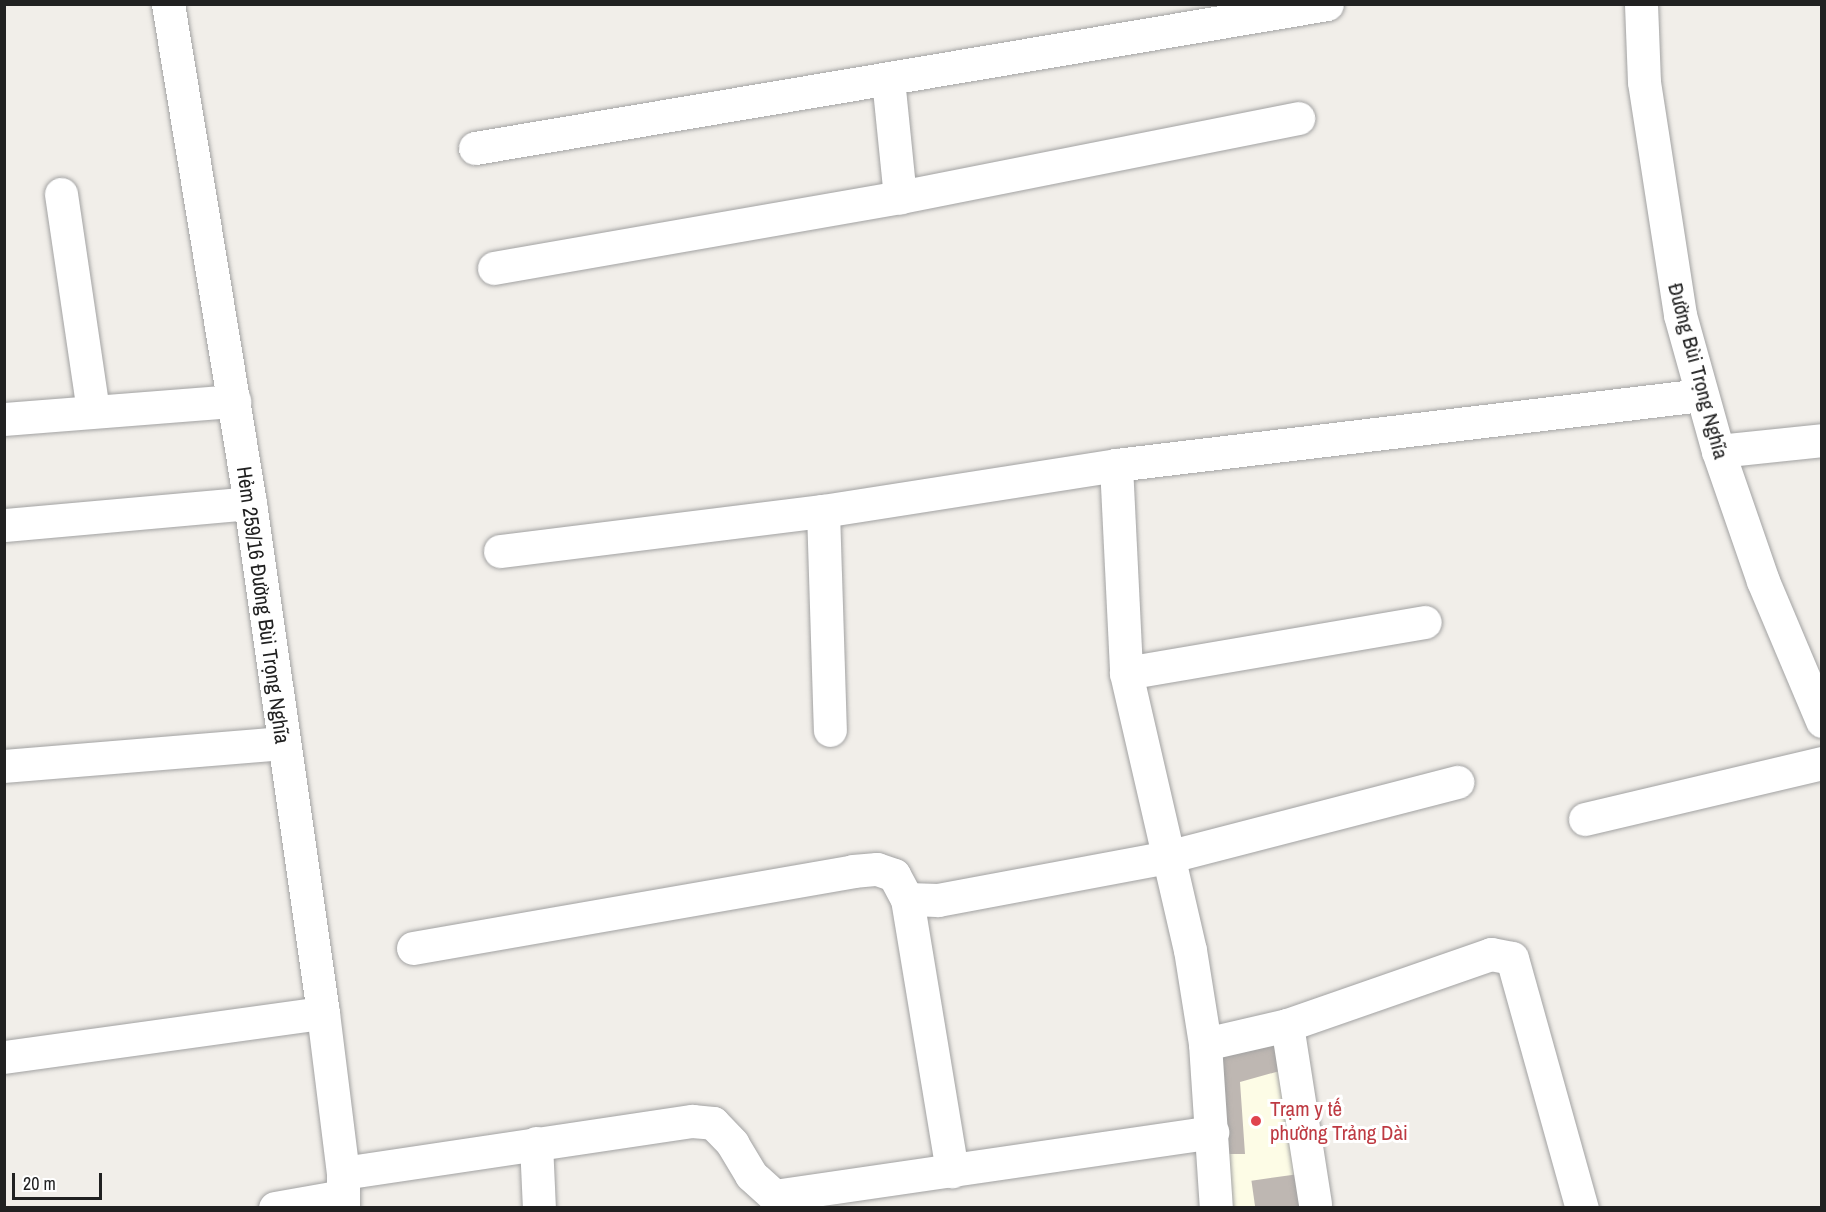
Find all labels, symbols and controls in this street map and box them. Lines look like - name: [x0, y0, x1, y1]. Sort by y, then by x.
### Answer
- street label: Đường Bùi Trọng Nghĩa: [1662, 280, 1734, 462]
- street label: Hẻm 259/16 Đường Bùi Trọng Nghĩa: [231, 465, 295, 745]
- place label: Trạm y tế phường Trảng Dài: [1270, 1096, 1408, 1146]
- marker: Trạm y tế phường Trảng Dài: [1247, 1112, 1265, 1130]
- scale bar: [15, 1161, 105, 1199]
- text: 20 m: [23, 1171, 56, 1196]

